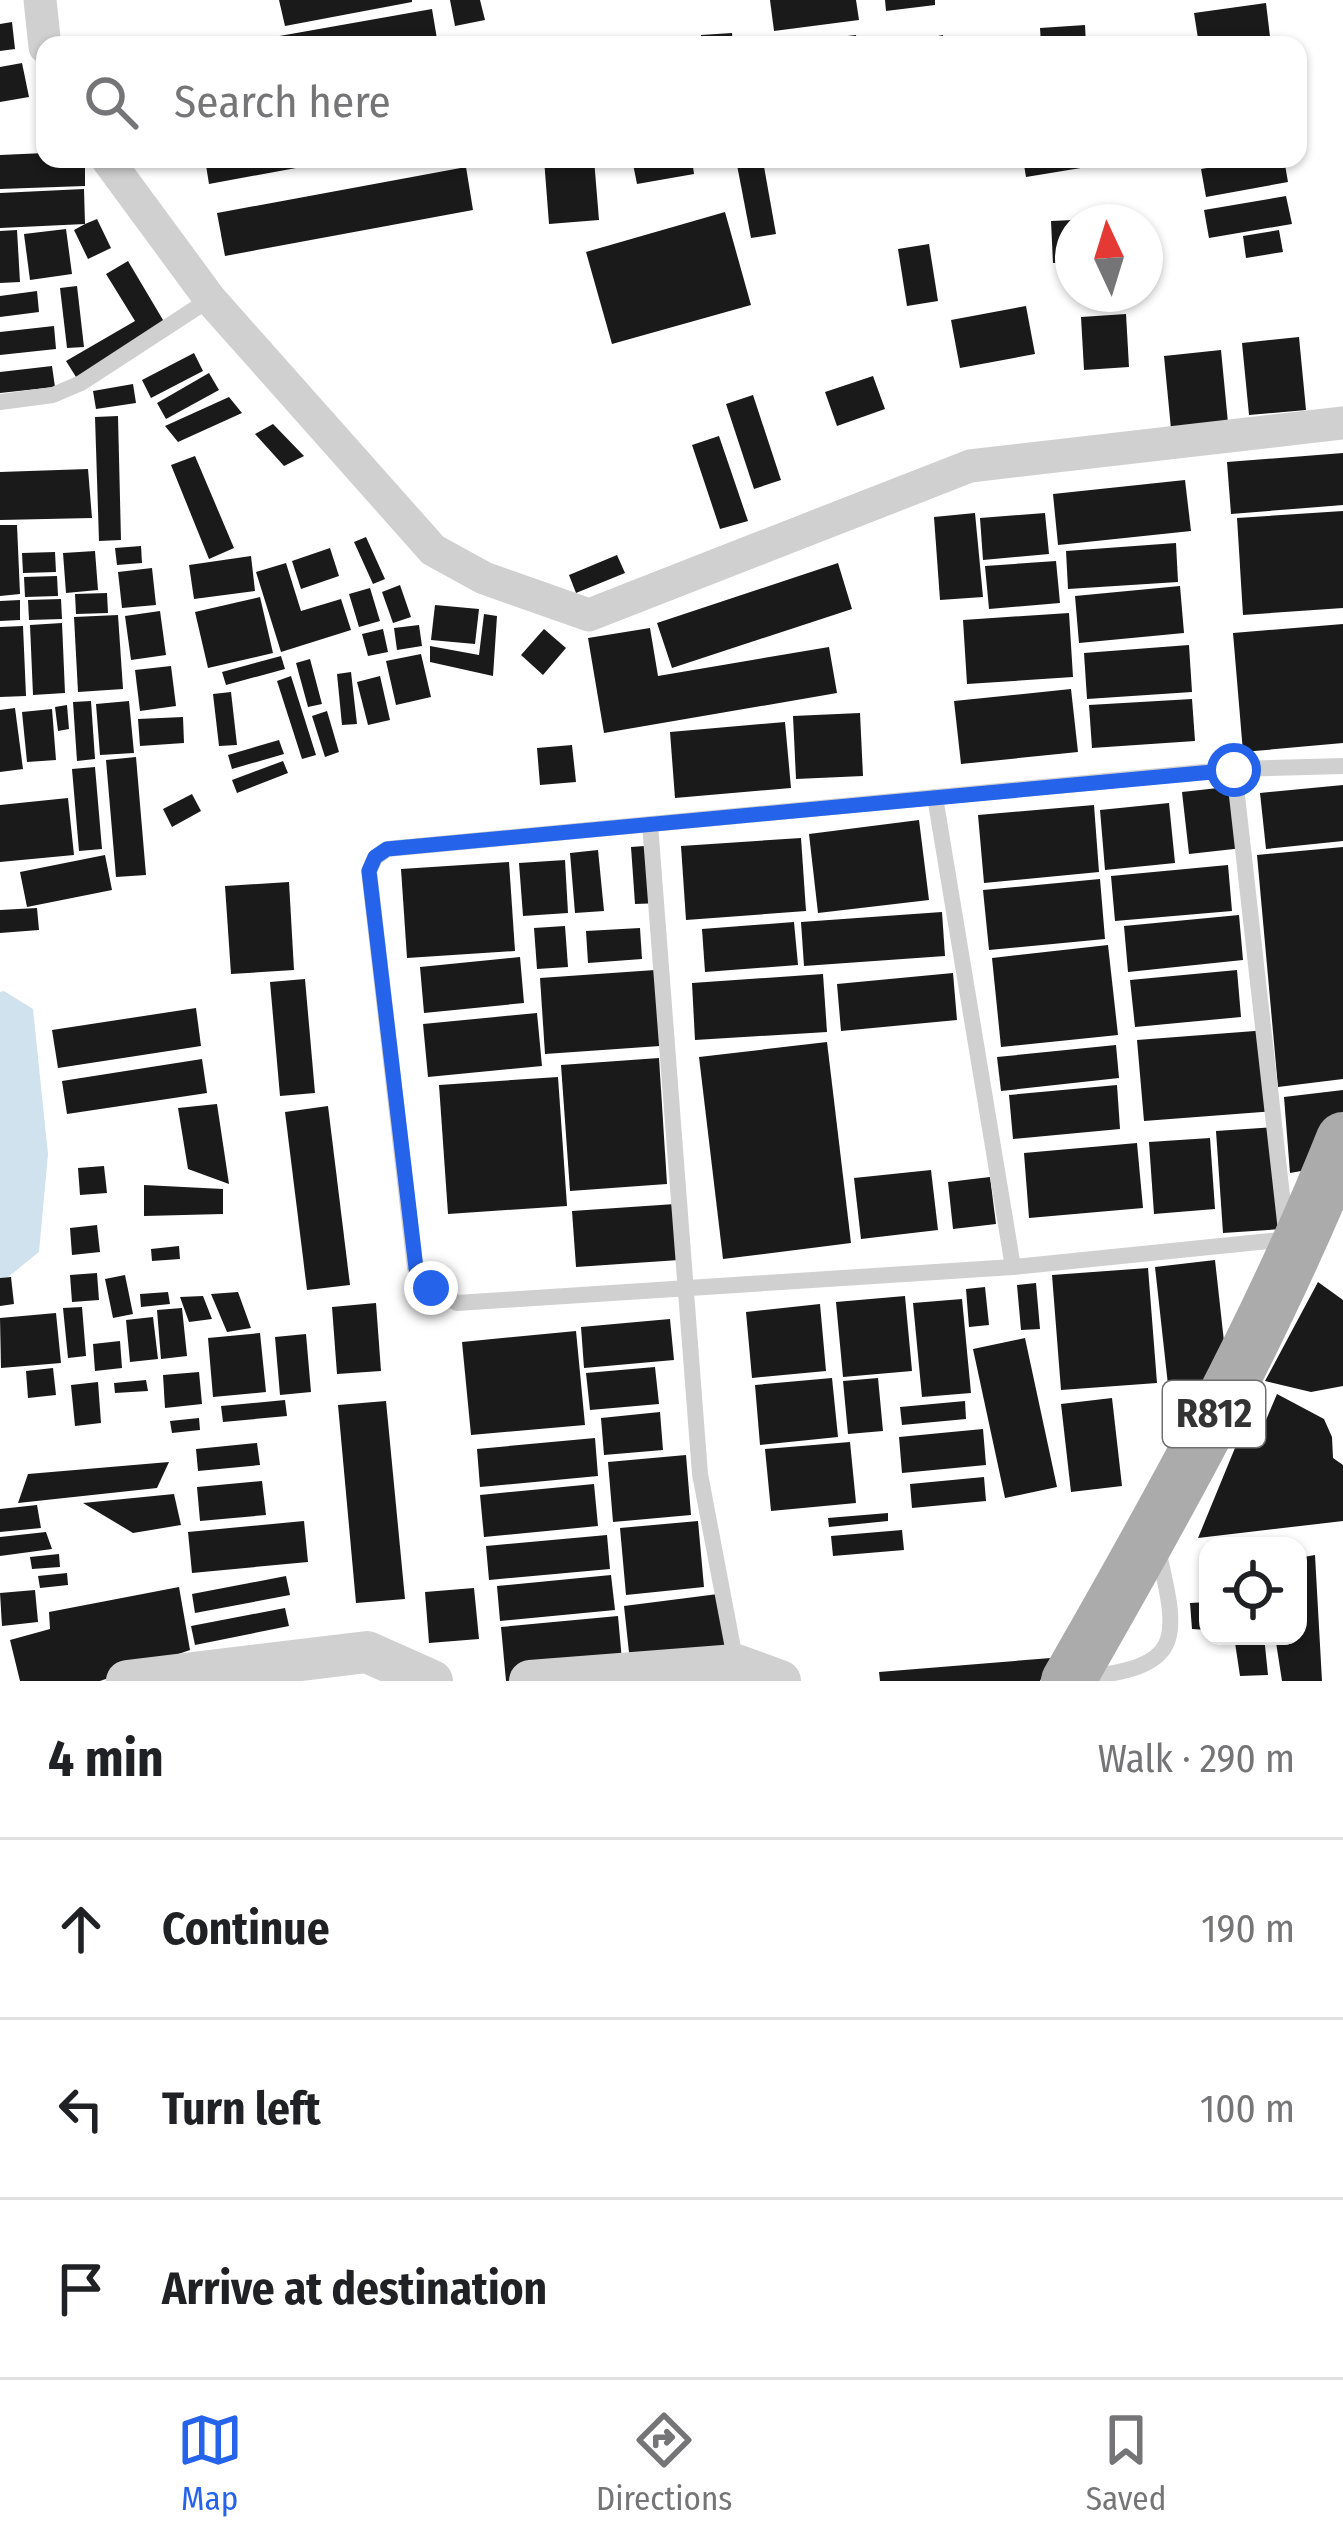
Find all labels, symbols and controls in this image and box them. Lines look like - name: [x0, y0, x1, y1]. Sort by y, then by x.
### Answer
- search box: [36, 36, 1307, 168]
- icon: search: [78, 69, 144, 135]
- text: Search here: [174, 75, 391, 129]
- north arrow: [1055, 204, 1163, 312]
- route start: [1207, 743, 1261, 797]
- route end: [404, 1261, 458, 1315]
- road number: R812: [1163, 1381, 1265, 1447]
- map controls: [1199, 1537, 1307, 1645]
- button: locate: [1199, 1537, 1307, 1645]
- text: 4 min: [48, 1728, 164, 1790]
- text: Walk · 290 m: [1098, 1736, 1295, 1782]
- icon: ahead: [48, 1896, 114, 1962]
- text: Continue: [162, 1902, 330, 1956]
- text: 190 m: [1201, 1906, 1295, 1952]
- icon: left: [48, 2076, 114, 2142]
- text: Turn left: [162, 2082, 321, 2136]
- text: 100 m: [1200, 2086, 1295, 2132]
- icon: arrive: [48, 2256, 114, 2322]
- text: Arrive at destination: [162, 2262, 547, 2316]
- tab: Map: [177, 2407, 243, 2519]
- tab: Directions: [596, 2407, 732, 2519]
- tab: Saved: [1086, 2407, 1166, 2519]

